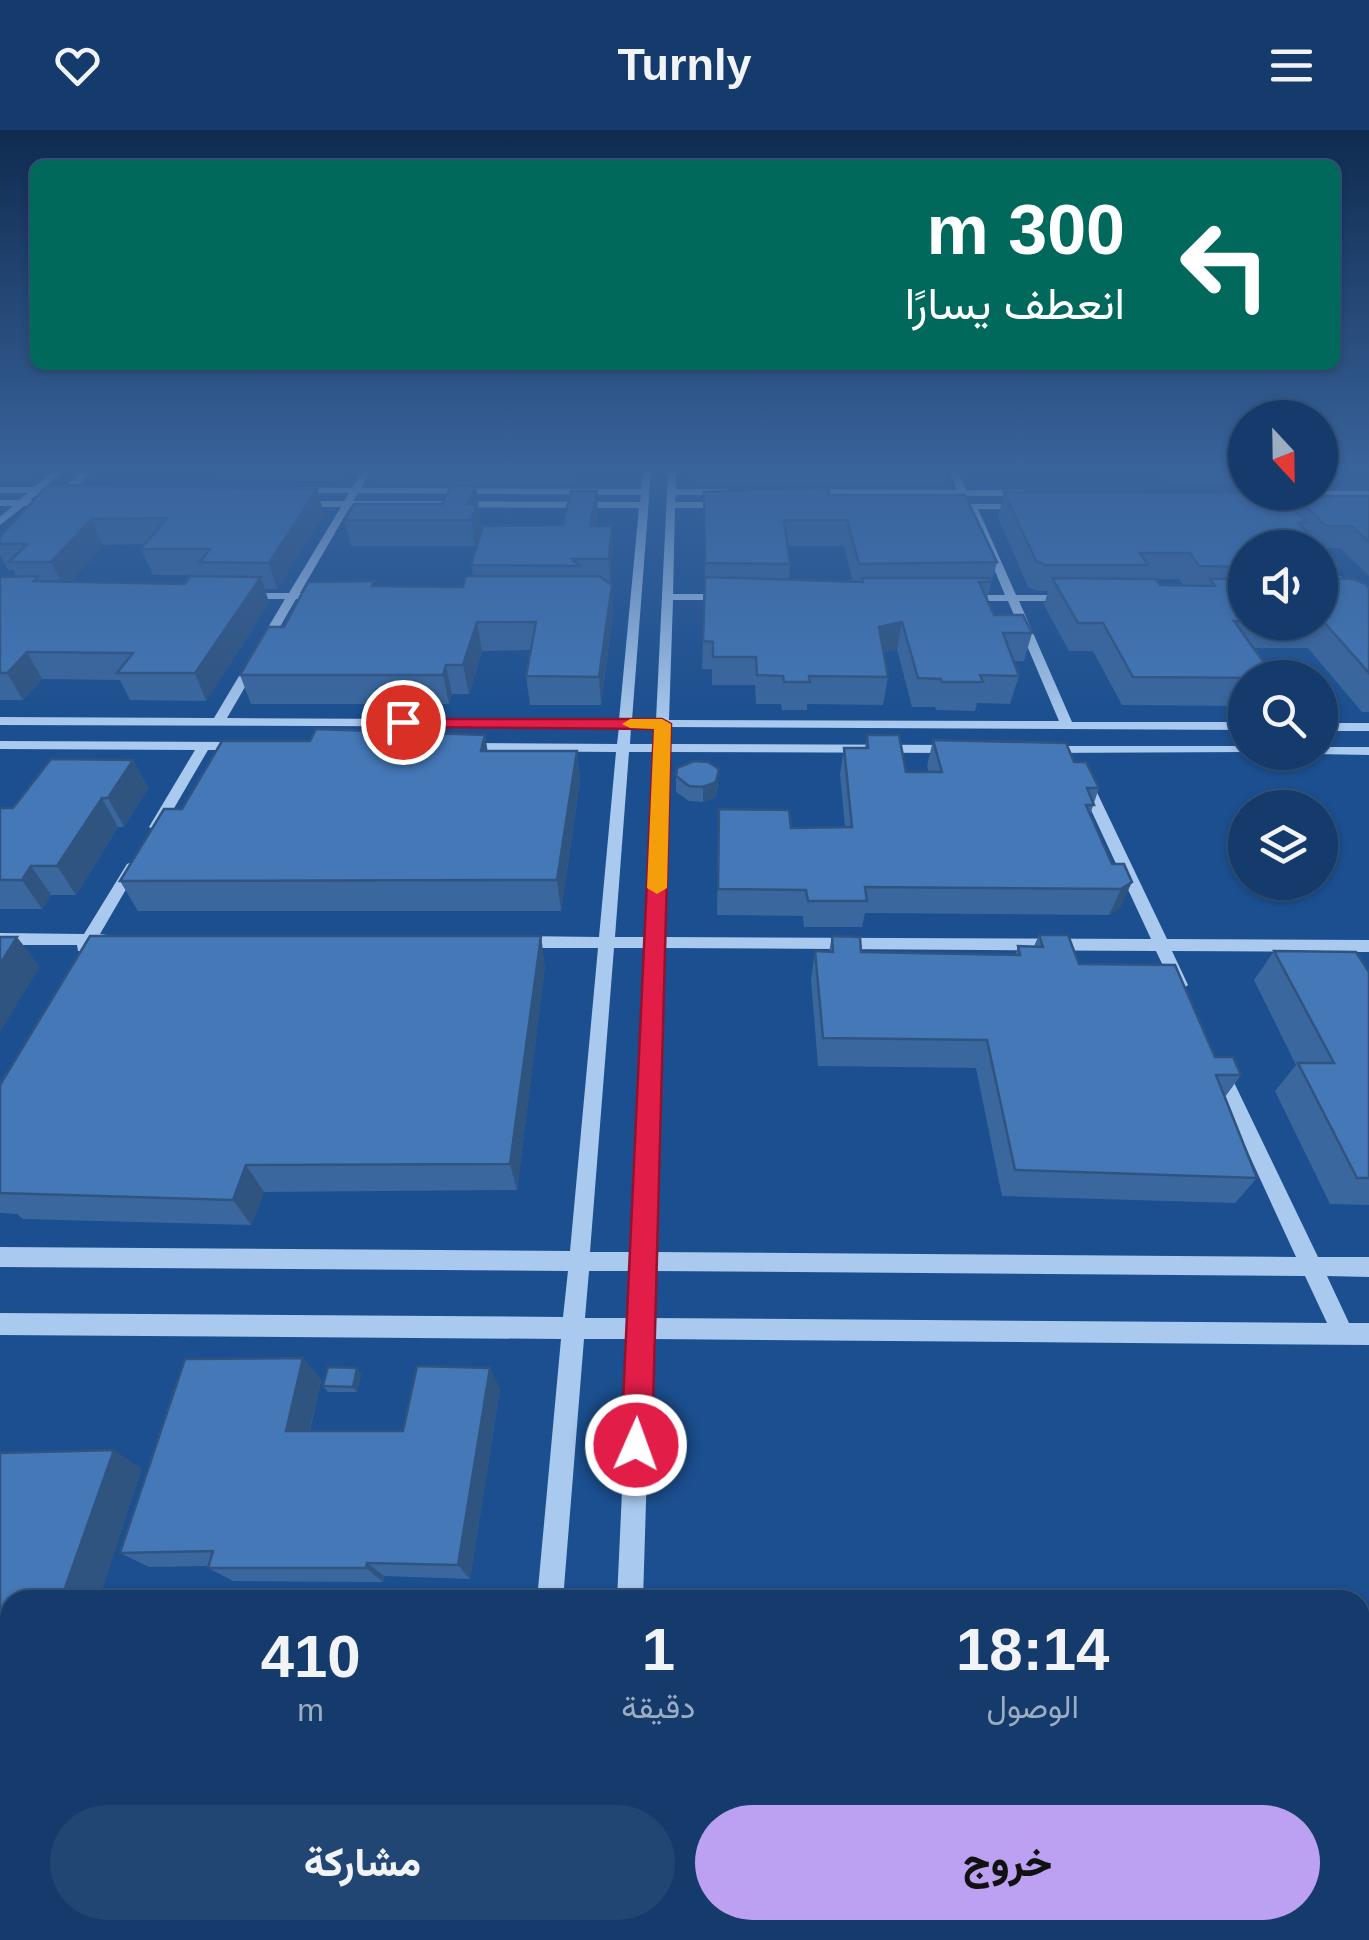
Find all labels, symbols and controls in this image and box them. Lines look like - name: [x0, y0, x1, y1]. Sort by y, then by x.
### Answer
- icon: heart: [50, 38, 105, 93]
- icon: menu: [1264, 38, 1319, 93]
- text: Turnly: [617, 39, 752, 90]
- text: 300 m: [927, 191, 1125, 269]
- icon: left: [1160, 200, 1290, 330]
- text: انعطف يسارًا: [905, 278, 1125, 329]
- north arrow: [1228, 400, 1338, 510]
- map controls: [1228, 400, 1338, 900]
- button: sound: [1228, 530, 1338, 640]
- button: search: [1228, 660, 1338, 770]
- pin: [361, 680, 446, 765]
- icon: arrive: [376, 695, 431, 750]
- button: layers: [1228, 790, 1338, 900]
- position arrow: [584, 1393, 688, 1497]
- text: 1: [642, 1616, 675, 1683]
- text: 18:14: [956, 1616, 1109, 1683]
- text: 410: [261, 1623, 361, 1690]
- text: دقيقة: [621, 1689, 695, 1725]
- text: الوصول: [987, 1689, 1079, 1725]
- text: m: [297, 1692, 324, 1728]
- button: مشاركة: [50, 1805, 675, 1920]
- button: خروج: [695, 1805, 1320, 1920]

